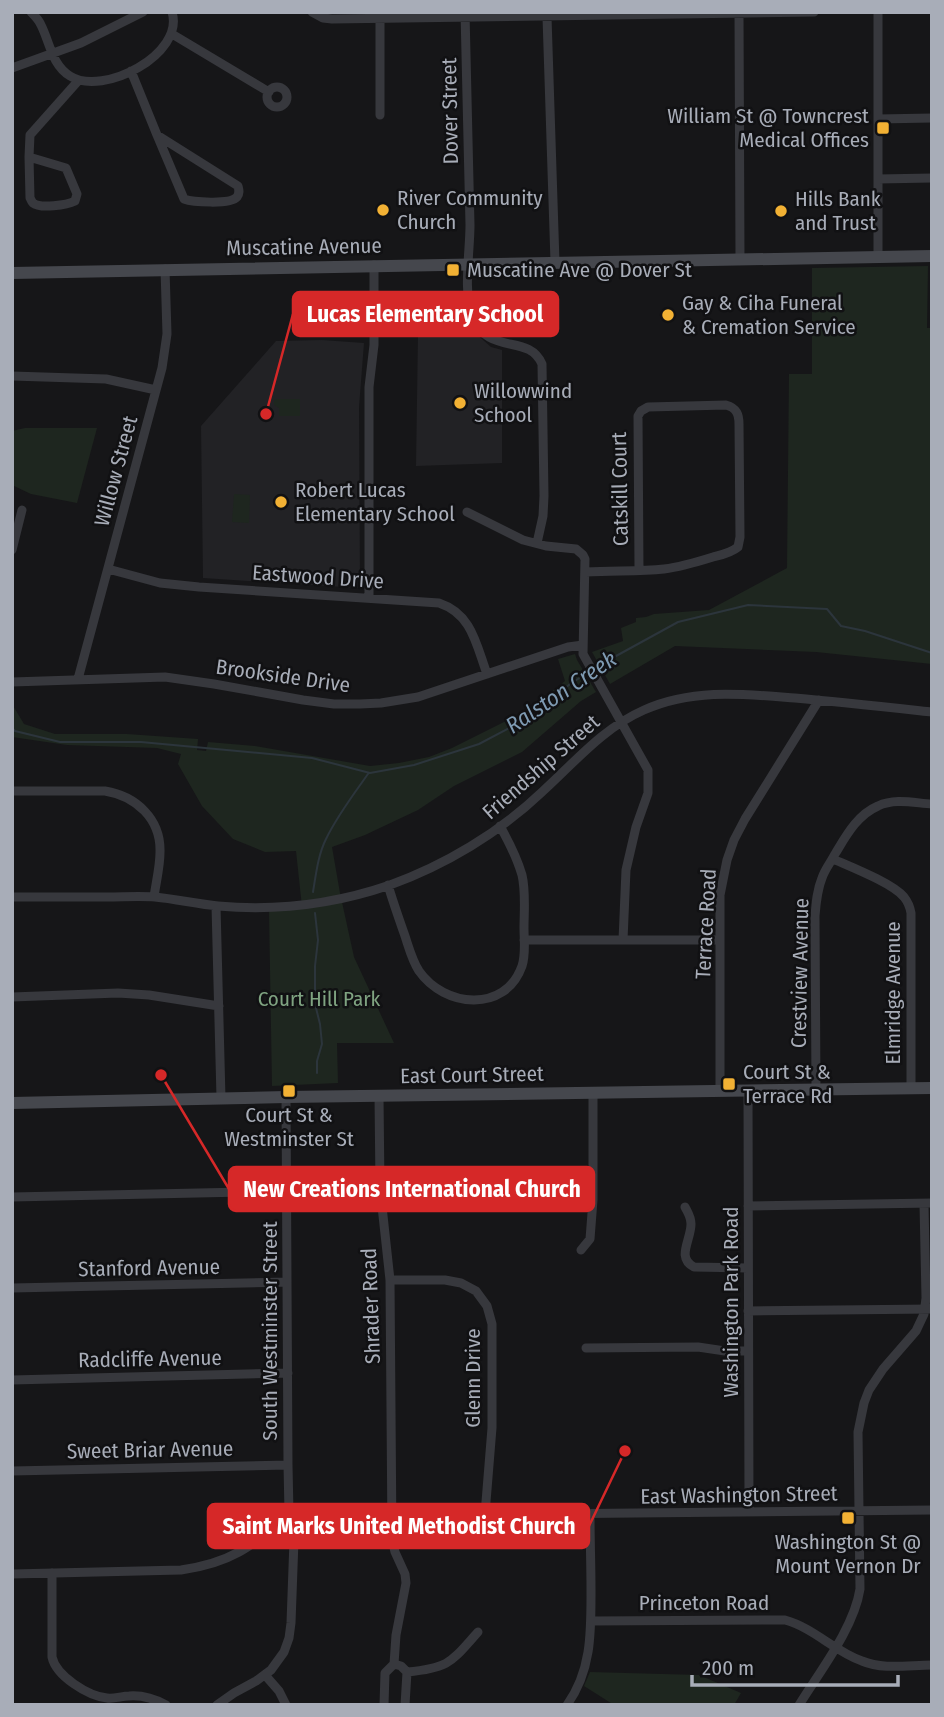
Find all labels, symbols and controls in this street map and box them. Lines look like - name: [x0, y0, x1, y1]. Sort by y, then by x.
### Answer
- street label: Dover Street: [436, 57, 464, 165]
- place label: William St @ Towncrest Medical Offices: [667, 103, 869, 153]
- marker: William St @ Towncrest Medical Offices: [875, 120, 891, 136]
- place label: River Community Church: [397, 185, 543, 235]
- place label: Hills Bank and Trust: [795, 186, 881, 236]
- marker: River Community Church: [375, 202, 391, 218]
- marker: Hills Bank and Trust: [773, 203, 789, 219]
- street label: Muscatine Avenue: [226, 233, 382, 261]
- place label: Muscatine Ave @ Dover St: [467, 257, 692, 283]
- marker: Muscatine Ave @ Dover St: [445, 262, 461, 278]
- place label: Gay & Ciha Funeral & Cremation Service: [682, 290, 856, 340]
- callout: Lucas Elementary School: [293, 292, 558, 336]
- text: Lucas Elementary School: [307, 300, 544, 328]
- marker: Gay & Ciha Funeral & Cremation Service: [660, 307, 676, 323]
- place label: Willowwind School: [474, 378, 572, 428]
- marker: Willowwind School: [452, 395, 468, 411]
- street label: Willow Street: [89, 413, 143, 529]
- street label: Catskill Court: [606, 432, 634, 546]
- place label: Robert Lucas Elementary School: [295, 477, 455, 527]
- marker: Robert Lucas Elementary School: [273, 494, 289, 510]
- street label: Eastwood Drive: [251, 559, 385, 595]
- water label: Ralston Creek: [500, 645, 622, 739]
- street label: Brookside Drive: [214, 654, 352, 698]
- street label: Friendship Street: [477, 709, 605, 825]
- street label: Terrace Road: [690, 868, 722, 980]
- street label: Crestview Avenue: [786, 898, 814, 1048]
- street label: Elmridge Avenue: [880, 921, 906, 1065]
- park label: Court Hill Park: [258, 986, 381, 1012]
- place label: Court St & Terrace Rd: [743, 1059, 833, 1109]
- street label: East Court Street: [400, 1061, 544, 1089]
- marker: Court St & Terrace Rd: [721, 1076, 737, 1092]
- marker: Court St & Westminster St: [281, 1083, 297, 1099]
- place label: Court St & Westminster St: [224, 1102, 354, 1152]
- callout: New Creations International Church: [229, 1167, 594, 1211]
- text: New Creations International Church: [243, 1175, 581, 1203]
- street label: Washington Park Road: [718, 1207, 744, 1397]
- street label: South Westminster Street: [257, 1221, 283, 1441]
- street label: Shrader Road: [356, 1248, 386, 1364]
- street label: Stanford Avenue: [78, 1254, 220, 1282]
- street label: Glenn Drive: [460, 1328, 486, 1428]
- street label: Radcliffe Avenue: [78, 1345, 222, 1373]
- street label: Sweet Briar Avenue: [67, 1436, 233, 1464]
- street label: East Washington Street: [640, 1480, 838, 1510]
- callout: Saint Marks United Methodist Church: [208, 1504, 589, 1548]
- marker: Washington St @ Mount Vernon Dr: [840, 1510, 856, 1526]
- text: Saint Marks United Methodist Church: [222, 1512, 576, 1540]
- place label: Washington St @ Mount Vernon Dr: [775, 1529, 921, 1579]
- street label: Princeton Road: [639, 1590, 769, 1616]
- scale bar: [692, 1644, 898, 1688]
- text: 200 m: [702, 1655, 754, 1681]

